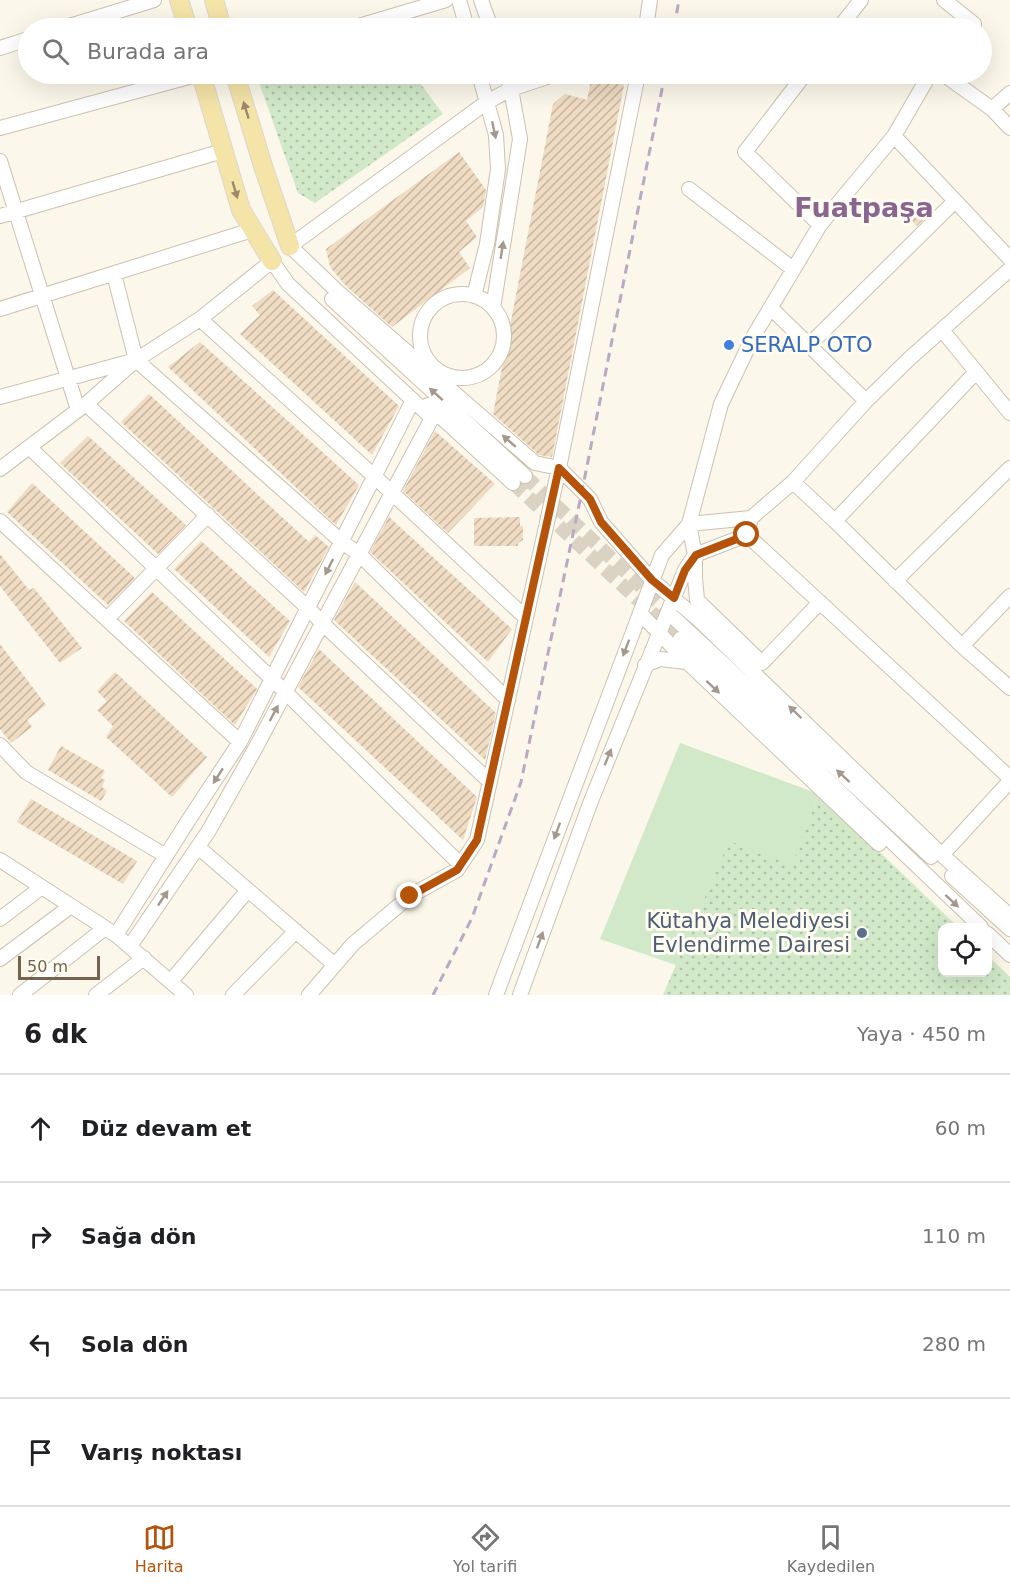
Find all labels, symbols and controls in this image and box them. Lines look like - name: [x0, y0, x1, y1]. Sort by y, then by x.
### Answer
- search box: [18, 18, 992, 84]
- icon: search: [39, 35, 72, 68]
- text: Burada ara: [87, 39, 209, 64]
- one-way arrow: [241, 101, 250, 119]
- one-way arrow: [490, 121, 500, 139]
- one-way arrow: [231, 181, 240, 199]
- district label: Fuatpaşa: [794, 192, 934, 223]
- one-way arrow: [498, 241, 507, 260]
- place label: SERALP OTO: [741, 333, 873, 357]
- marker: SERALP OTO: [722, 338, 736, 352]
- one-way arrow: [428, 387, 443, 401]
- one-way arrow: [502, 435, 517, 448]
- route start: [733, 521, 759, 547]
- one-way arrow: [324, 558, 334, 575]
- one-way arrow: [621, 640, 631, 658]
- one-way arrow: [706, 680, 721, 694]
- one-way arrow: [269, 705, 279, 722]
- one-way arrow: [787, 705, 802, 719]
- one-way arrow: [603, 748, 613, 766]
- one-way arrow: [212, 767, 224, 783]
- one-way arrow: [836, 769, 851, 783]
- one-way arrow: [552, 822, 561, 840]
- route end: [396, 882, 422, 908]
- one-way arrow: [157, 891, 169, 907]
- one-way arrow: [945, 894, 960, 908]
- place label: Kütahya Melediyesi Evlendirme Dairesi: [647, 909, 850, 957]
- map controls: [938, 923, 992, 977]
- button: locate: [938, 923, 992, 977]
- marker: Kütahya Melediyesi Evlendirme Dairesi: [855, 926, 869, 940]
- one-way arrow: [536, 931, 545, 949]
- scale bar: [18, 953, 100, 980]
- text: 50 m: [27, 957, 68, 976]
- text: 6 dk: [24, 1019, 87, 1049]
- text: Yaya · 450 m: [857, 1022, 986, 1046]
- icon: ahead: [24, 1112, 57, 1145]
- text: Düz devam et: [81, 1116, 251, 1141]
- text: 60 m: [935, 1116, 986, 1140]
- icon: right: [24, 1220, 57, 1253]
- text: Sağa dön: [81, 1224, 196, 1249]
- text: 110 m: [922, 1224, 986, 1248]
- icon: left: [24, 1328, 57, 1361]
- text: Sola dön: [81, 1332, 189, 1357]
- text: 280 m: [922, 1332, 986, 1356]
- icon: arrive: [24, 1436, 57, 1469]
- text: Varış noktası: [81, 1440, 242, 1465]
- tab: Harita: [135, 1521, 184, 1576]
- tab: Yol tarifi: [453, 1521, 517, 1576]
- tab: Kaydedilen: [787, 1521, 875, 1576]

